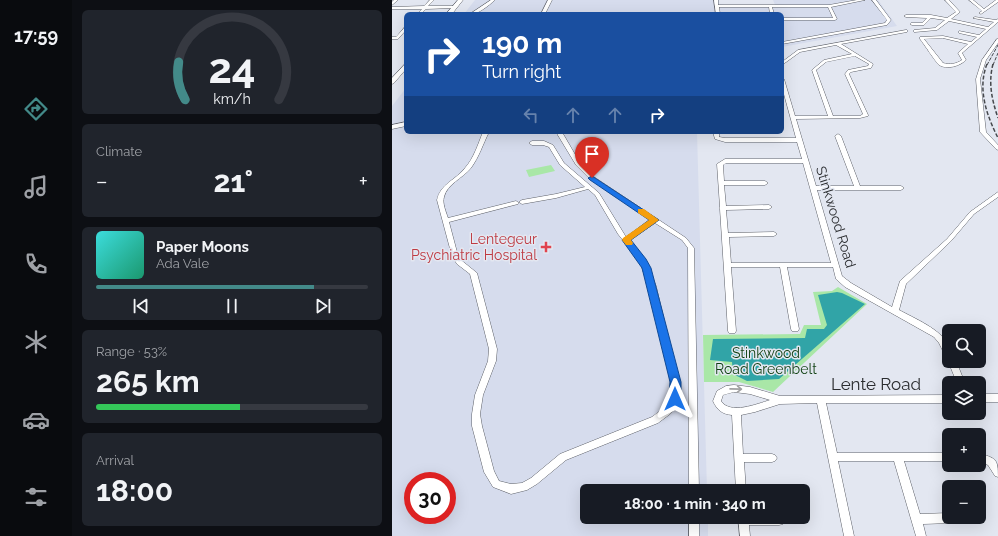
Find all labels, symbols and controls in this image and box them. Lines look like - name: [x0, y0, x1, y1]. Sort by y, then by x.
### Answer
- text: 17:59: [14, 25, 58, 46]
- text: 190 m: [482, 27, 562, 60]
- icon: right: [416, 28, 468, 80]
- text: 24: [208, 44, 256, 93]
- text: Turn right: [482, 61, 561, 82]
- text: km/h: [213, 91, 251, 107]
- icon: directions: [22, 95, 50, 123]
- icon: left: [520, 104, 542, 126]
- icon: ahead: [562, 104, 584, 126]
- icon: ahead: [604, 104, 626, 126]
- icon: right: [646, 104, 668, 126]
- pin: [575, 137, 609, 178]
- icon: arrive: [581, 143, 603, 165]
- text: Climate: [96, 144, 142, 159]
- text: 21°: [214, 164, 253, 199]
- street label: Stinkwood Road: [813, 164, 859, 270]
- text: −: [96, 168, 108, 194]
- text: +: [359, 168, 368, 194]
- icon: music: [22, 173, 50, 201]
- place label: Lentegeur Psychiatric Hospital: [411, 231, 537, 263]
- text: Paper Moons: [156, 238, 249, 256]
- marker: Lentegeur Psychiatric Hospital: [540, 241, 552, 253]
- icon: phone: [22, 250, 50, 278]
- text: Ada Vale: [156, 256, 209, 271]
- icon: previous: [130, 295, 152, 317]
- icon: pause: [221, 295, 243, 317]
- icon: next: [312, 295, 334, 317]
- map controls: [942, 324, 986, 524]
- button: search: [942, 324, 986, 368]
- icon: climate: [22, 328, 50, 356]
- text: Range · 53%: [96, 344, 167, 359]
- park label: Stinkwood Road Greenbelt: [715, 345, 817, 377]
- text: 265 km: [96, 364, 200, 399]
- street label: Lente Road: [831, 374, 921, 394]
- button: layers: [942, 376, 986, 420]
- position arrow: [654, 378, 696, 420]
- one-way arrow: [729, 385, 742, 393]
- icon: car: [22, 406, 50, 434]
- button: +: [942, 428, 986, 472]
- text: Arrival: [96, 453, 134, 468]
- speed limit sign: 30: [404, 472, 456, 524]
- text: 18:00: [96, 473, 173, 508]
- button: −: [942, 480, 986, 524]
- icon: filters: [22, 483, 50, 511]
- text: 18:00 · 1 min · 340 m: [624, 495, 766, 513]

